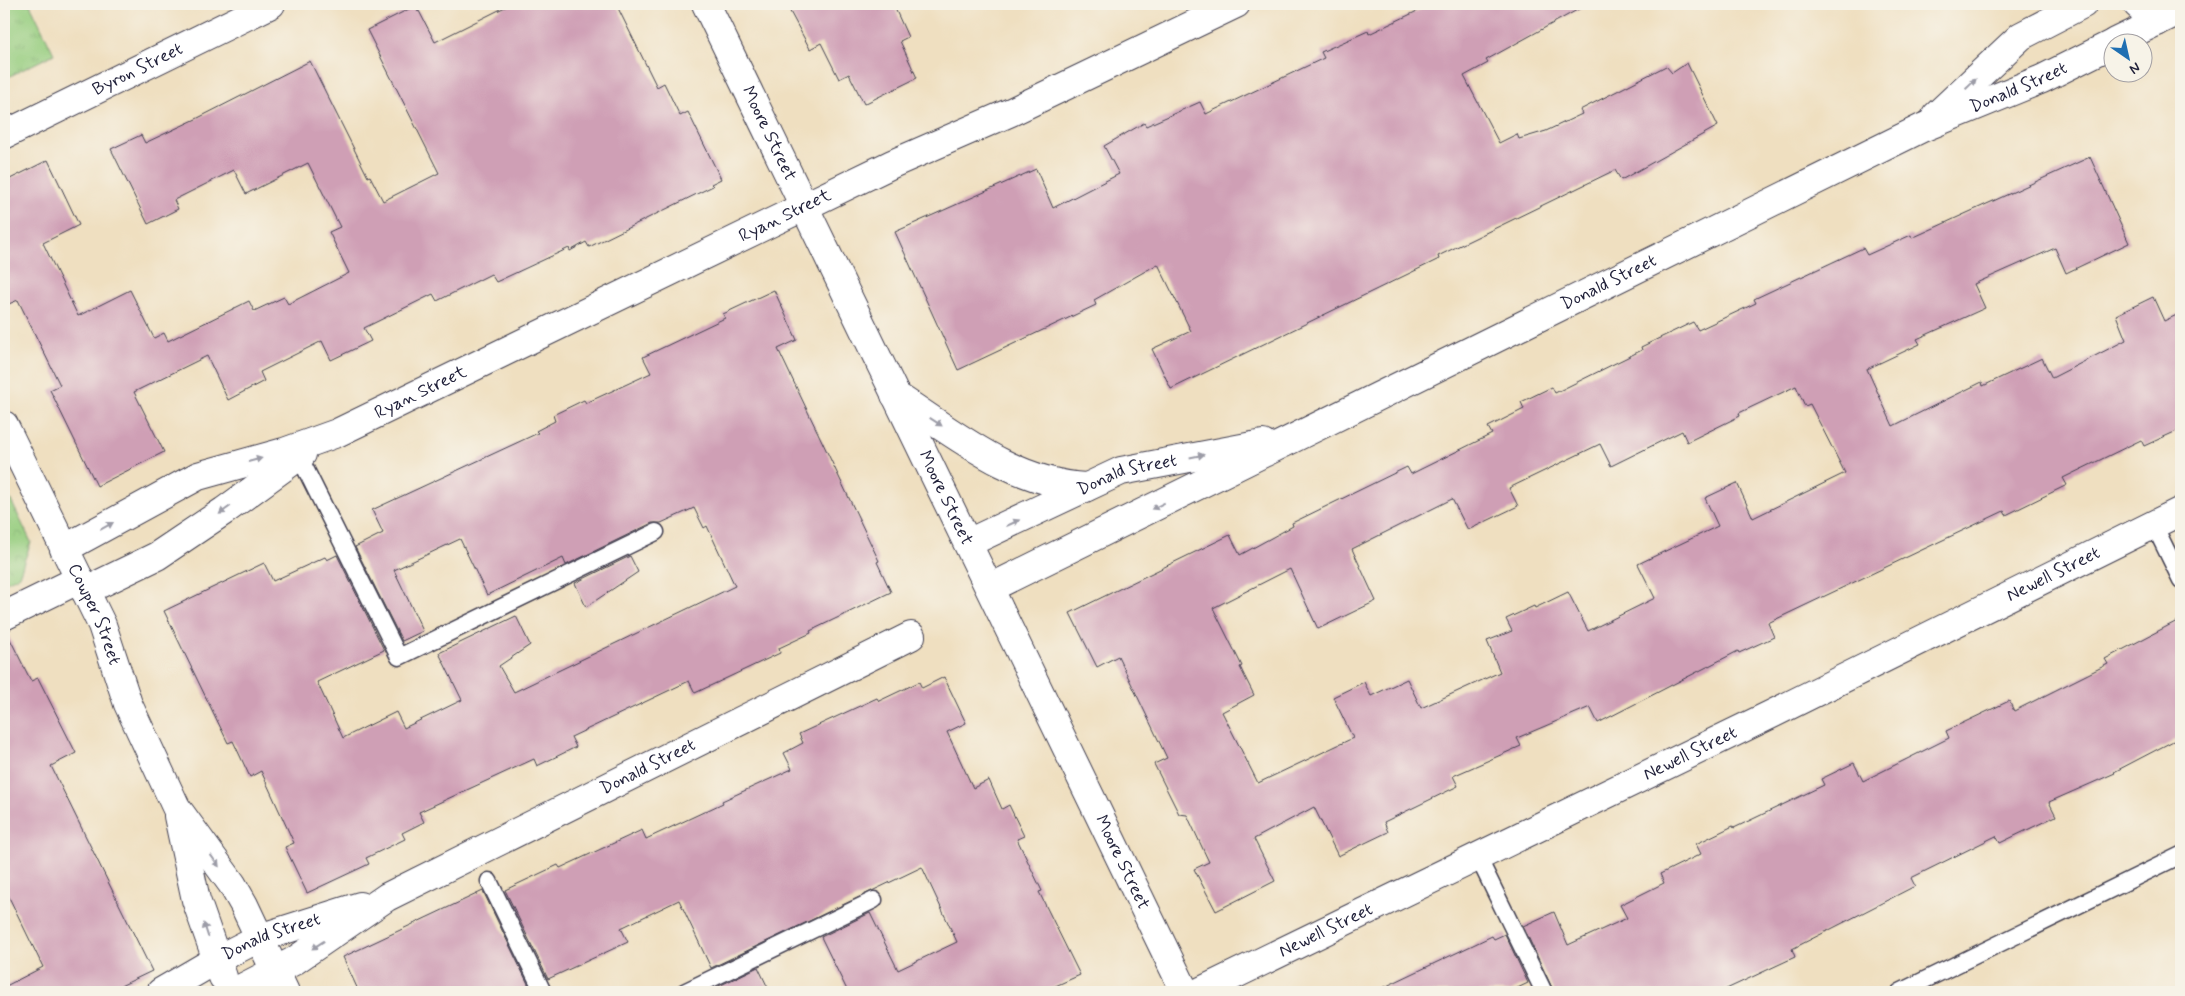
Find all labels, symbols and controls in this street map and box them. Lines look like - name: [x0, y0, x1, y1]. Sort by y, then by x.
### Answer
- north arrow: [2102, 32, 2152, 82]
- street label: Byron Street: [89, 37, 187, 102]
- street label: Donald Street: [1966, 56, 2072, 119]
- text: N: [2126, 58, 2144, 78]
- one-way arrow: [1965, 78, 1977, 90]
- street label: Moore Street: [736, 82, 802, 185]
- street label: Ryan Street: [735, 183, 835, 248]
- street label: Donald Street: [1557, 249, 1661, 316]
- street label: Ryan Street: [371, 360, 471, 425]
- one-way arrow: [929, 417, 943, 427]
- street label: Moore Street: [912, 447, 979, 549]
- street label: Donald Street: [1073, 449, 1179, 502]
- one-way arrow: [1189, 452, 1205, 460]
- one-way arrow: [247, 456, 262, 464]
- one-way arrow: [1151, 502, 1166, 510]
- one-way arrow: [218, 505, 232, 515]
- one-way arrow: [1006, 518, 1020, 526]
- one-way arrow: [101, 522, 114, 531]
- street label: Newell Street: [2002, 541, 2104, 608]
- street label: Cowper Street: [62, 560, 126, 668]
- street label: Newell Street: [1639, 721, 1741, 787]
- street label: Donald Street: [596, 733, 700, 801]
- street label: Moore Street: [1089, 811, 1155, 914]
- one-way arrow: [210, 854, 220, 868]
- street label: Newell Street: [1275, 897, 1377, 963]
- street label: Donald Street: [218, 907, 324, 967]
- one-way arrow: [202, 922, 210, 937]
- one-way arrow: [311, 940, 325, 949]

